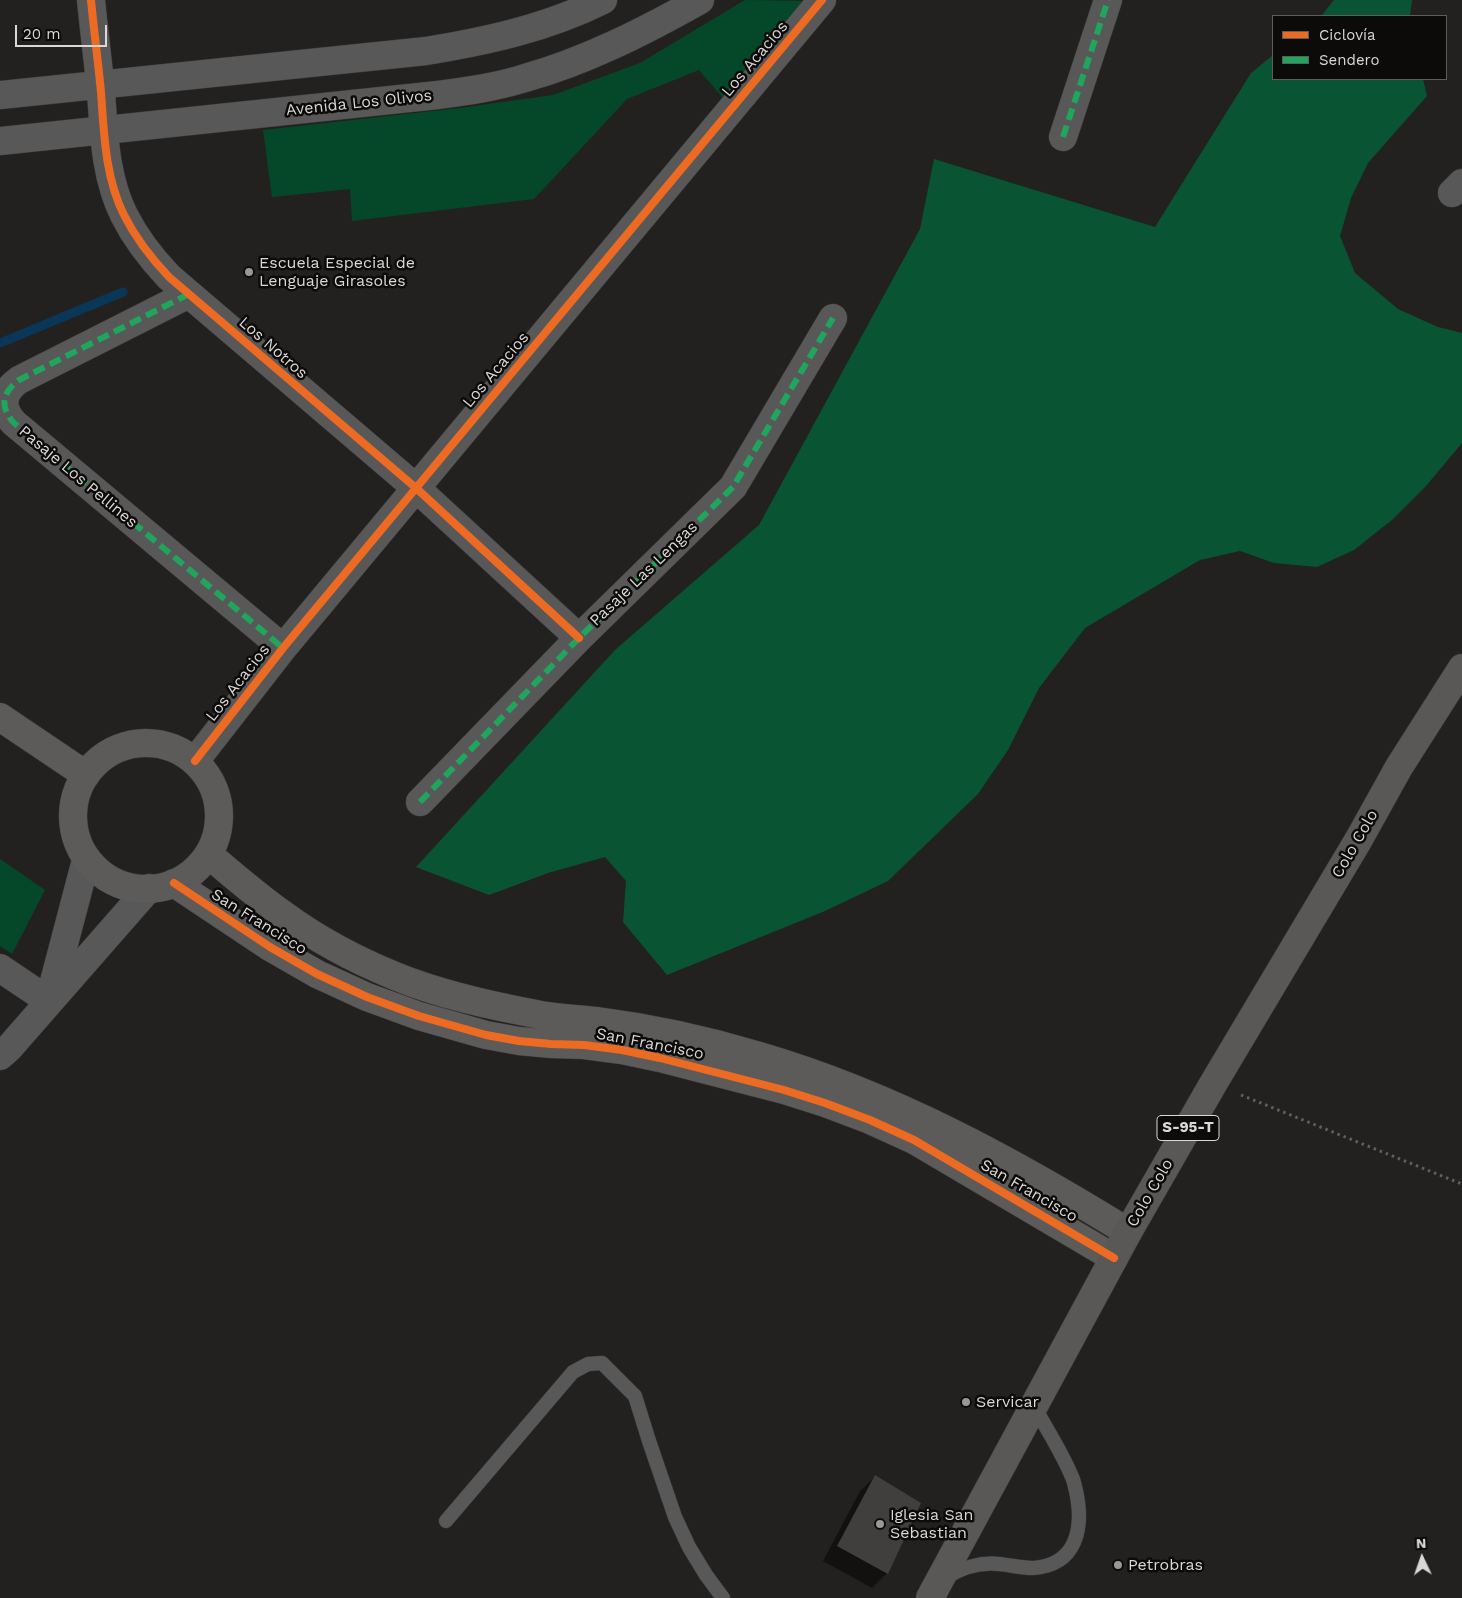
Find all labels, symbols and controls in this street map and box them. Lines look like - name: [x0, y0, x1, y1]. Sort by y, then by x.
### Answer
- scale bar: [18, 15, 110, 47]
- legend: [1272, 15, 1447, 80]
- street label: Los Acacios: [718, 17, 792, 101]
- text: 20 m: [23, 25, 61, 43]
- text: Ciclovía: [1319, 26, 1376, 44]
- text: Sendero: [1319, 51, 1380, 69]
- street label: Avenida Los Olivos: [285, 86, 433, 120]
- place label: Escuela Especial de Lenguaje Girasoles: [259, 253, 415, 291]
- marker: Escuela Especial de Lenguaje Girasoles: [243, 266, 255, 278]
- street label: Los Notros: [235, 313, 311, 383]
- street label: Los Acacios: [459, 328, 533, 412]
- street label: Pasaje Los Pellines: [15, 422, 141, 532]
- street label: Pasaje Las Lengas: [586, 518, 702, 630]
- street label: Los Acacios: [202, 641, 274, 725]
- street label: Colo Colo: [1328, 806, 1382, 882]
- street label: San Francisco: [208, 885, 310, 959]
- street label: San Francisco: [595, 1024, 705, 1064]
- road number: S-95-T: [1157, 1116, 1219, 1140]
- street label: San Francisco: [977, 1155, 1081, 1227]
- street label: Colo Colo: [1123, 1155, 1177, 1231]
- place label: Servicar: [976, 1392, 1039, 1412]
- marker: Servicar: [960, 1396, 972, 1408]
- place label: Iglesia San Sebastian: [890, 1505, 973, 1543]
- marker: Iglesia San Sebastian: [874, 1518, 886, 1530]
- north arrow: [1397, 1533, 1447, 1583]
- text: N: [1416, 1535, 1427, 1551]
- place label: Petrobras: [1128, 1555, 1203, 1575]
- marker: Petrobras: [1112, 1559, 1124, 1571]

